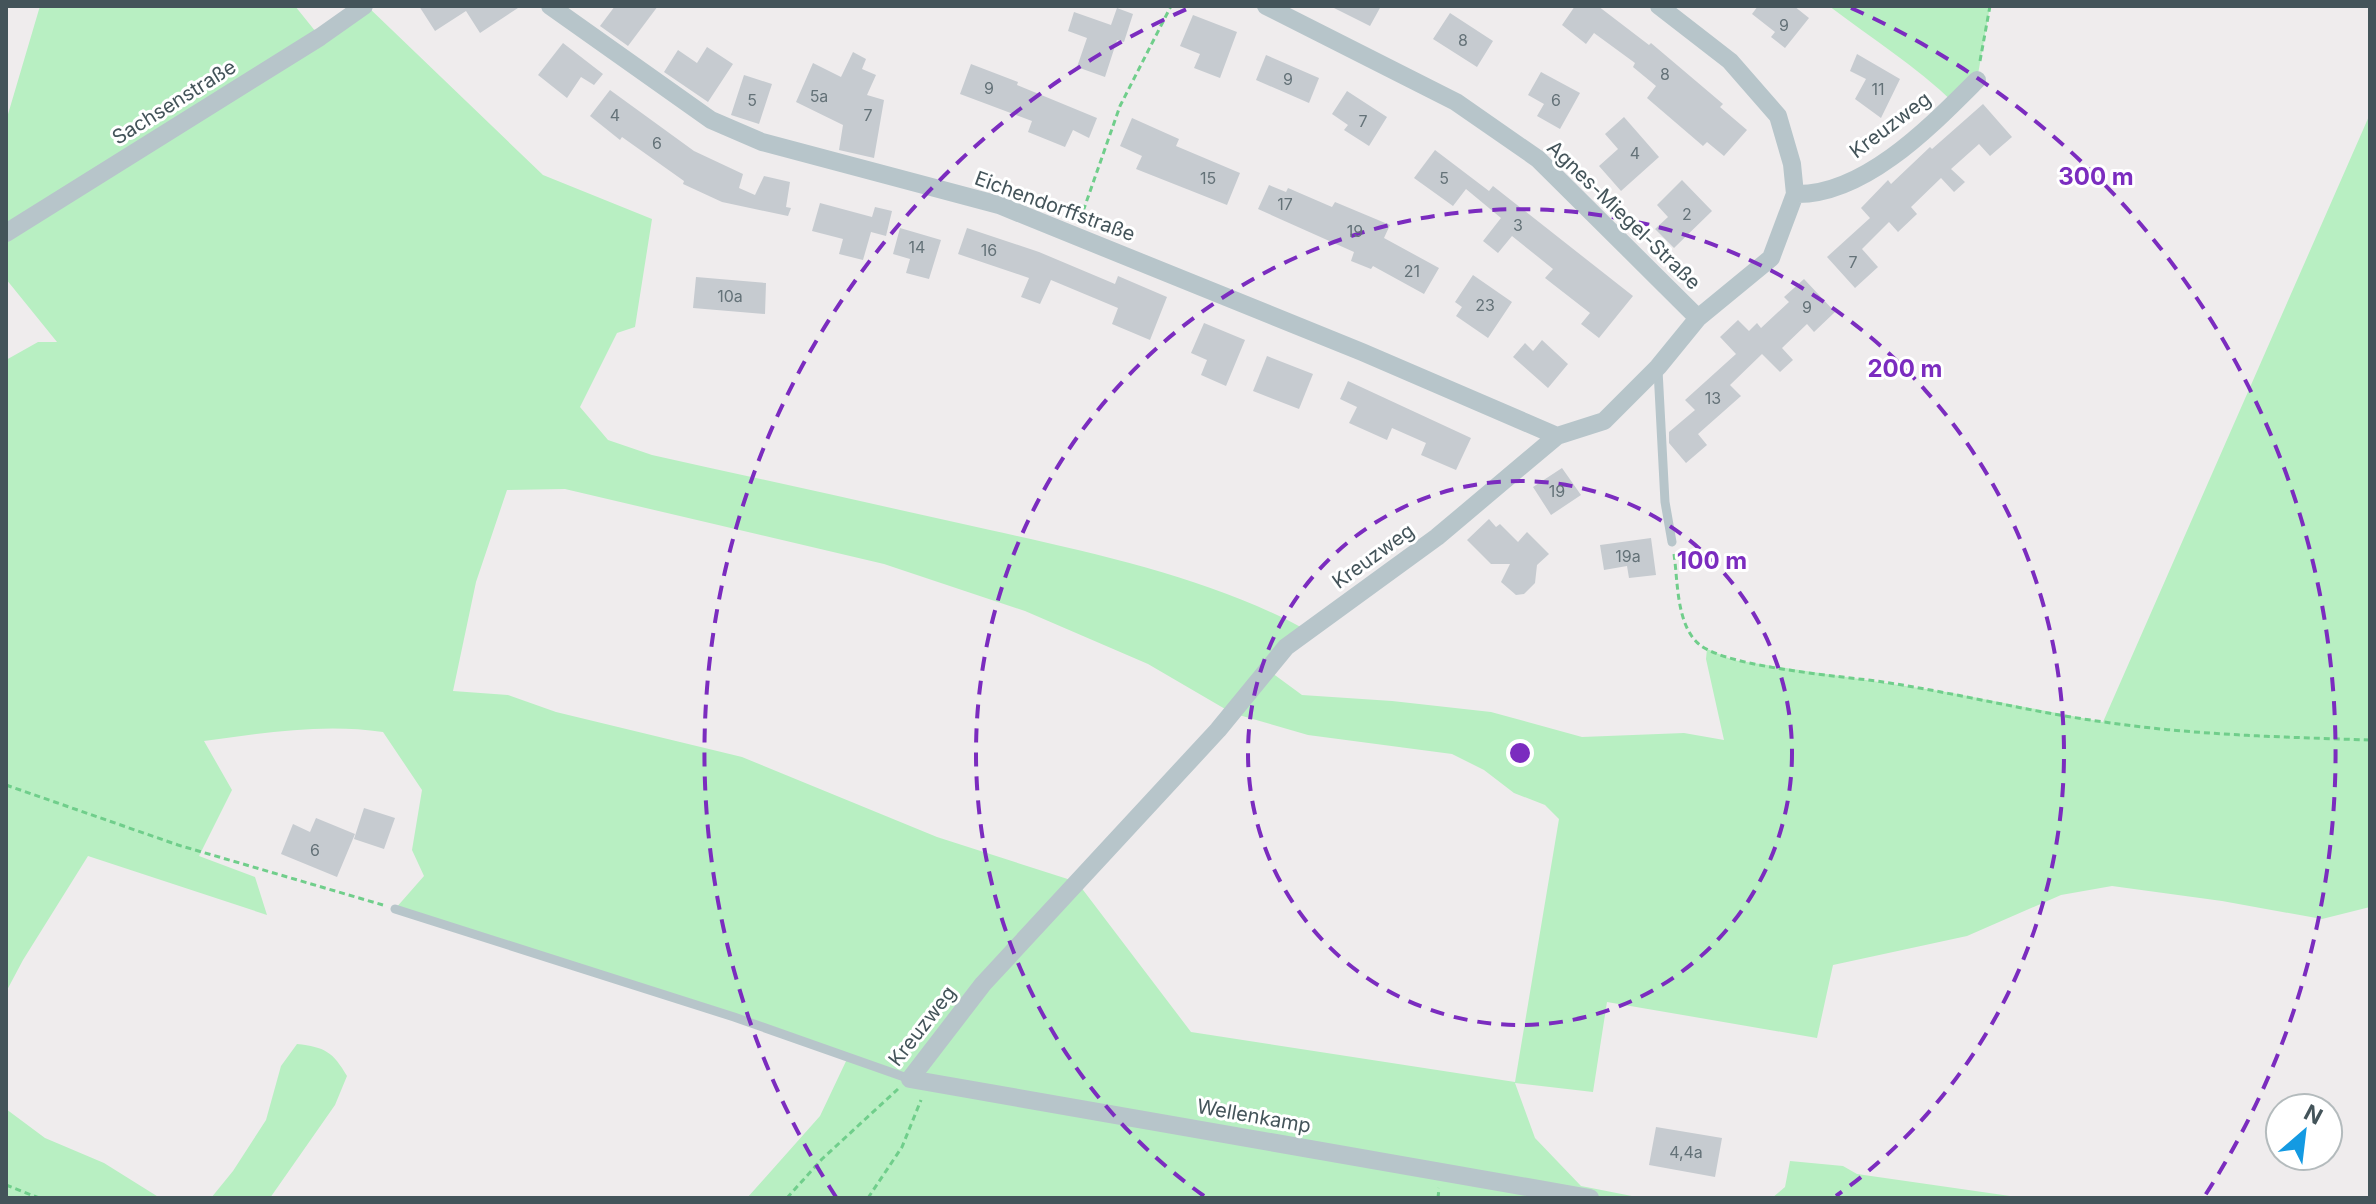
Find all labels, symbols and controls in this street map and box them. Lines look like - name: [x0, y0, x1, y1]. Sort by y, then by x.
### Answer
- house number: 9: [1779, 15, 1789, 35]
- house number: 8: [1458, 30, 1468, 50]
- street label: Sachsenstraße: [108, 54, 240, 150]
- house number: 8: [1660, 64, 1670, 84]
- house number: 9: [1283, 69, 1293, 89]
- house number: 9: [984, 78, 994, 98]
- house number: 11: [1871, 79, 1885, 99]
- house number: 5a: [810, 86, 828, 106]
- street label: Kreuzweg: [1845, 87, 1935, 163]
- house number: 5: [747, 90, 757, 110]
- house number: 6: [1551, 90, 1561, 110]
- house number: 4: [610, 105, 620, 125]
- house number: 7: [863, 105, 873, 125]
- house number: 7: [1358, 111, 1368, 131]
- house number: 6: [652, 133, 662, 153]
- street label: Agnes-Miegel-Straße: [1542, 136, 1706, 294]
- house number: 4: [1630, 143, 1640, 163]
- text: 300 m: [2058, 162, 2134, 191]
- street label: Eichendorffstraße: [971, 166, 1139, 246]
- house number: 15: [1200, 168, 1216, 188]
- house number: 5: [1439, 168, 1449, 188]
- house number: 17: [1277, 194, 1293, 214]
- house number: 2: [1682, 204, 1692, 224]
- house number: 3: [1513, 215, 1523, 235]
- house number: 19: [1347, 221, 1363, 241]
- house number: 14: [909, 237, 925, 257]
- house number: 16: [981, 240, 997, 260]
- house number: 7: [1848, 252, 1858, 272]
- house number: 21: [1404, 261, 1420, 281]
- house number: 10a: [717, 286, 743, 306]
- house number: 23: [1475, 295, 1495, 315]
- house number: 9: [1802, 297, 1812, 317]
- text: 200 m: [1867, 354, 1943, 383]
- house number: 13: [1705, 388, 1721, 408]
- house number: 19: [1549, 481, 1565, 501]
- street label: Kreuzweg: [1327, 518, 1419, 594]
- house number: 19a: [1615, 546, 1641, 566]
- text: 100 m: [1677, 546, 1747, 575]
- centre of rings: [1506, 739, 1534, 767]
- house number: 6: [310, 840, 320, 860]
- street label: Kreuzweg: [883, 981, 961, 1071]
- north arrow: [2264, 1092, 2344, 1172]
- street label: Wellenkamp: [1195, 1094, 1313, 1138]
- text: N: [2300, 1099, 2327, 1130]
- house number: 4,4a: [1669, 1142, 1703, 1162]

